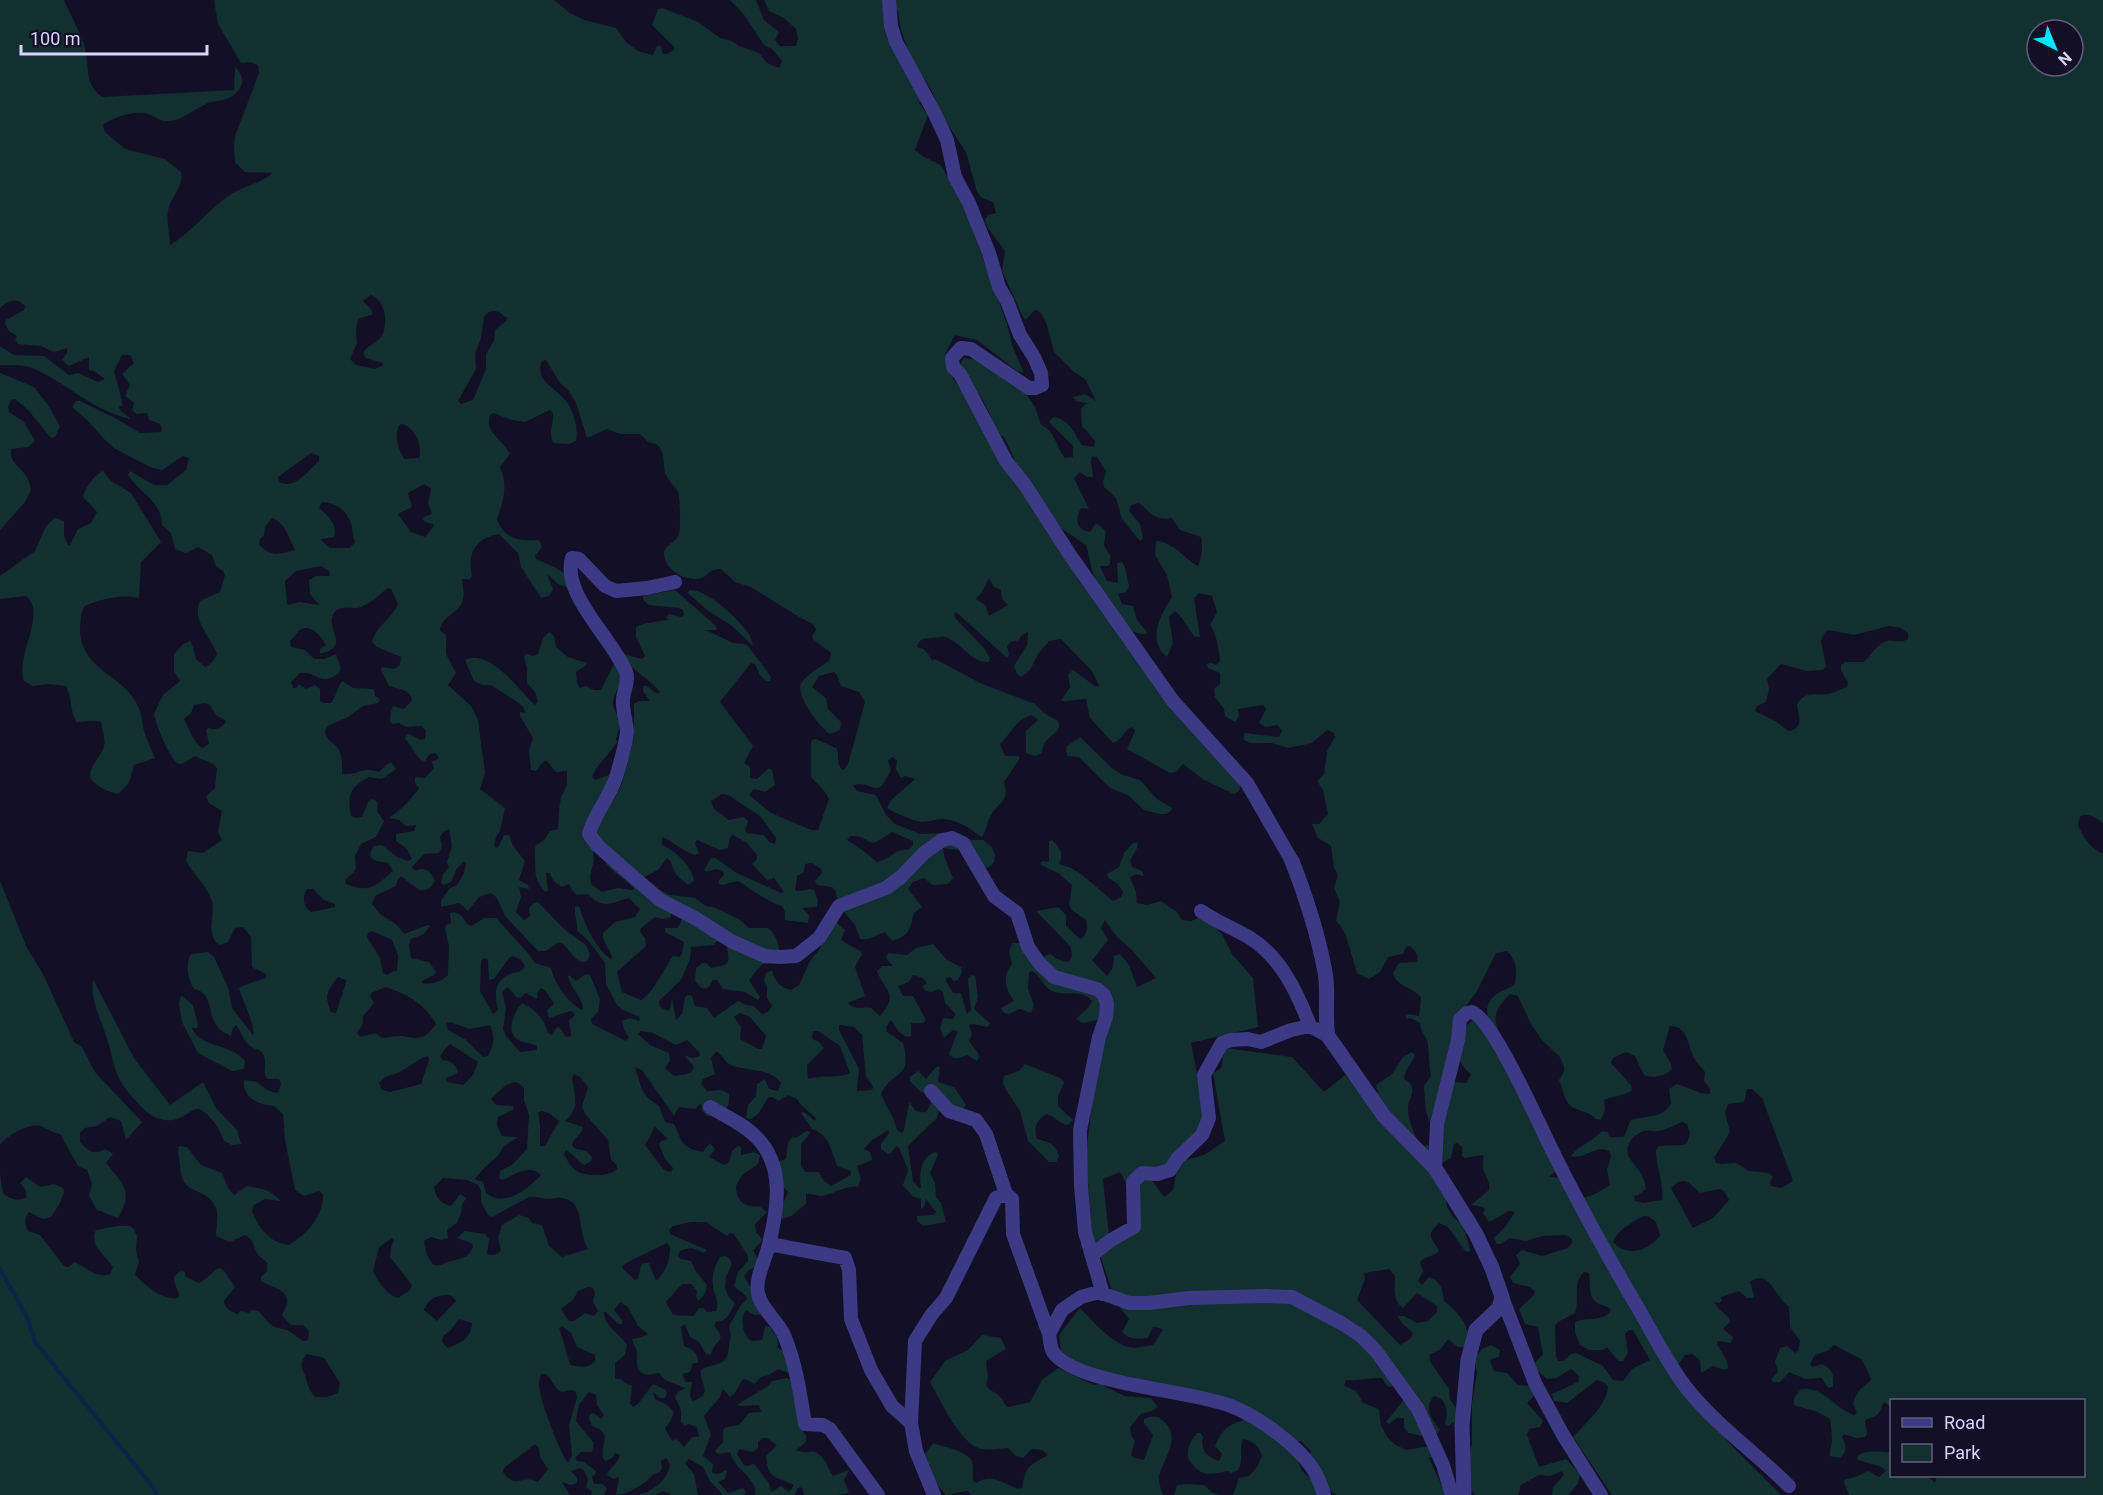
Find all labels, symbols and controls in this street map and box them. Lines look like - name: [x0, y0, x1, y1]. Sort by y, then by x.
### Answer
- scale bar: [21, 18, 207, 56]
- north arrow: [2025, 18, 2085, 78]
- text: 100 m: [30, 28, 81, 49]
- text: N: [2054, 48, 2075, 69]
- legend: [1890, 1399, 2085, 1477]
- text: Road: [1944, 1412, 1985, 1433]
- text: Park: [1944, 1442, 1981, 1463]

